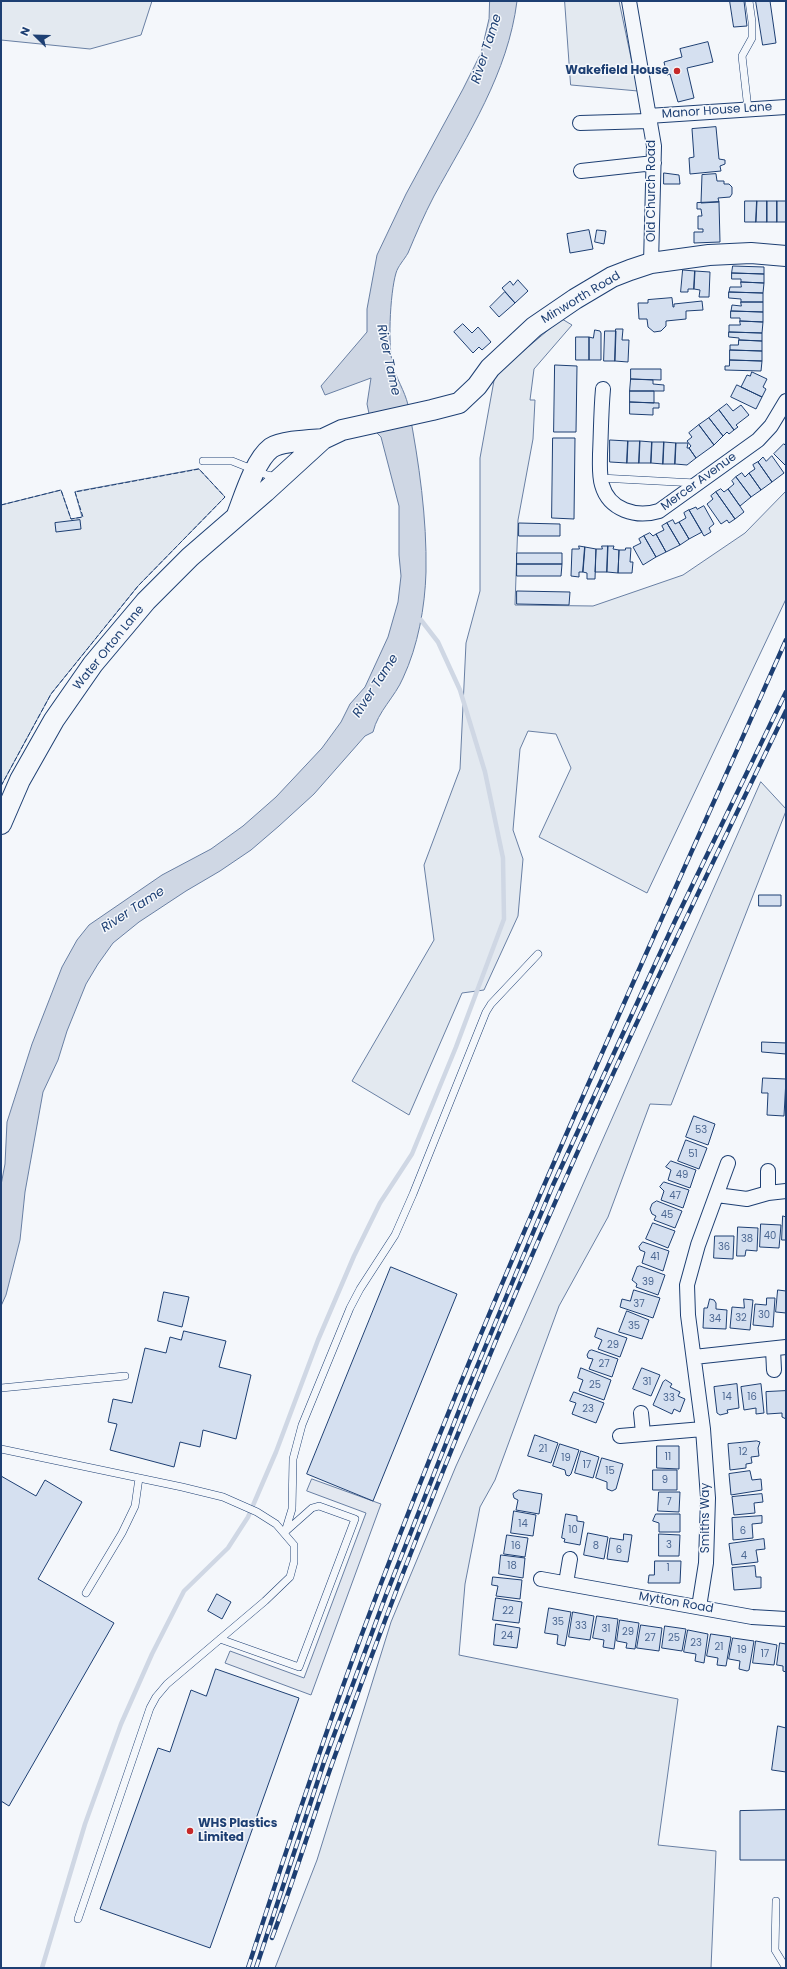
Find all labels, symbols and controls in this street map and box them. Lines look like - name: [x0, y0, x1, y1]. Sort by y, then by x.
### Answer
- water label: River Tame: [468, 12, 506, 86]
- north arrow: [16, 16, 56, 56]
- text: N: [16, 24, 34, 38]
- place label: Wakefield House: [565, 64, 669, 78]
- marker: Wakefield House: [672, 66, 682, 76]
- street label: Manor House Lane: [661, 100, 773, 122]
- street label: Old Church Road: [645, 140, 659, 242]
- street label: Minworth Road: [539, 269, 623, 327]
- water label: River Tame: [373, 323, 403, 397]
- street label: Mercer Avenue: [658, 450, 740, 514]
- street label: Water Orton Lane: [71, 603, 147, 693]
- water label: River Tame: [350, 651, 402, 721]
- water label: River Tame: [98, 884, 168, 936]
- house number: 53: [695, 1124, 707, 1136]
- house number: 51: [688, 1148, 698, 1160]
- house number: 49: [676, 1169, 688, 1181]
- house number: 47: [669, 1190, 681, 1202]
- house number: 45: [661, 1209, 673, 1221]
- house number: 40: [764, 1230, 776, 1242]
- house number: 38: [741, 1233, 753, 1245]
- house number: 36: [718, 1241, 730, 1253]
- house number: 41: [650, 1251, 660, 1263]
- house number: 39: [642, 1276, 654, 1288]
- house number: 37: [633, 1298, 645, 1310]
- house number: 30: [758, 1309, 770, 1321]
- house number: 32: [735, 1312, 747, 1324]
- house number: 34: [709, 1313, 721, 1325]
- house number: 35: [628, 1320, 640, 1332]
- house number: 29: [607, 1339, 619, 1351]
- house number: 27: [598, 1358, 610, 1370]
- house number: 31: [642, 1376, 652, 1388]
- house number: 25: [589, 1379, 601, 1391]
- house number: 14: [722, 1391, 732, 1403]
- house number: 16: [747, 1391, 757, 1403]
- house number: 33: [663, 1392, 675, 1404]
- house number: 23: [582, 1403, 594, 1415]
- house number: 21: [539, 1443, 547, 1455]
- house number: 12: [739, 1446, 747, 1458]
- house number: 11: [665, 1451, 671, 1463]
- house number: 19: [561, 1452, 571, 1464]
- house number: 17: [583, 1459, 591, 1471]
- house number: 15: [605, 1465, 615, 1477]
- house number: 9: [662, 1474, 668, 1486]
- street label: Smiths Way: [699, 1483, 713, 1553]
- house number: 7: [666, 1496, 672, 1508]
- house number: 14: [518, 1518, 528, 1530]
- house number: 10: [568, 1524, 578, 1536]
- house number: 6: [740, 1525, 746, 1537]
- house number: 3: [666, 1539, 672, 1551]
- house number: 16: [511, 1540, 521, 1552]
- house number: 8: [593, 1540, 599, 1552]
- house number: 6: [616, 1544, 622, 1556]
- house number: 4: [741, 1550, 747, 1562]
- house number: 18: [507, 1560, 517, 1572]
- house number: 1: [666, 1562, 670, 1574]
- street label: Mytton Road: [638, 1589, 714, 1617]
- house number: 22: [502, 1605, 514, 1617]
- house number: 35: [552, 1616, 564, 1628]
- house number: 33: [575, 1620, 587, 1632]
- house number: 31: [601, 1623, 611, 1635]
- house number: 29: [622, 1626, 634, 1638]
- house number: 24: [501, 1630, 513, 1642]
- house number: 27: [644, 1632, 656, 1644]
- house number: 25: [668, 1632, 680, 1644]
- house number: 23: [690, 1637, 702, 1649]
- house number: 21: [715, 1641, 723, 1653]
- house number: 19: [737, 1644, 747, 1656]
- house number: 17: [761, 1648, 769, 1660]
- place label: WHS Plastics Limited: [198, 1817, 278, 1845]
- marker: WHS Plastics Limited: [185, 1826, 195, 1836]

